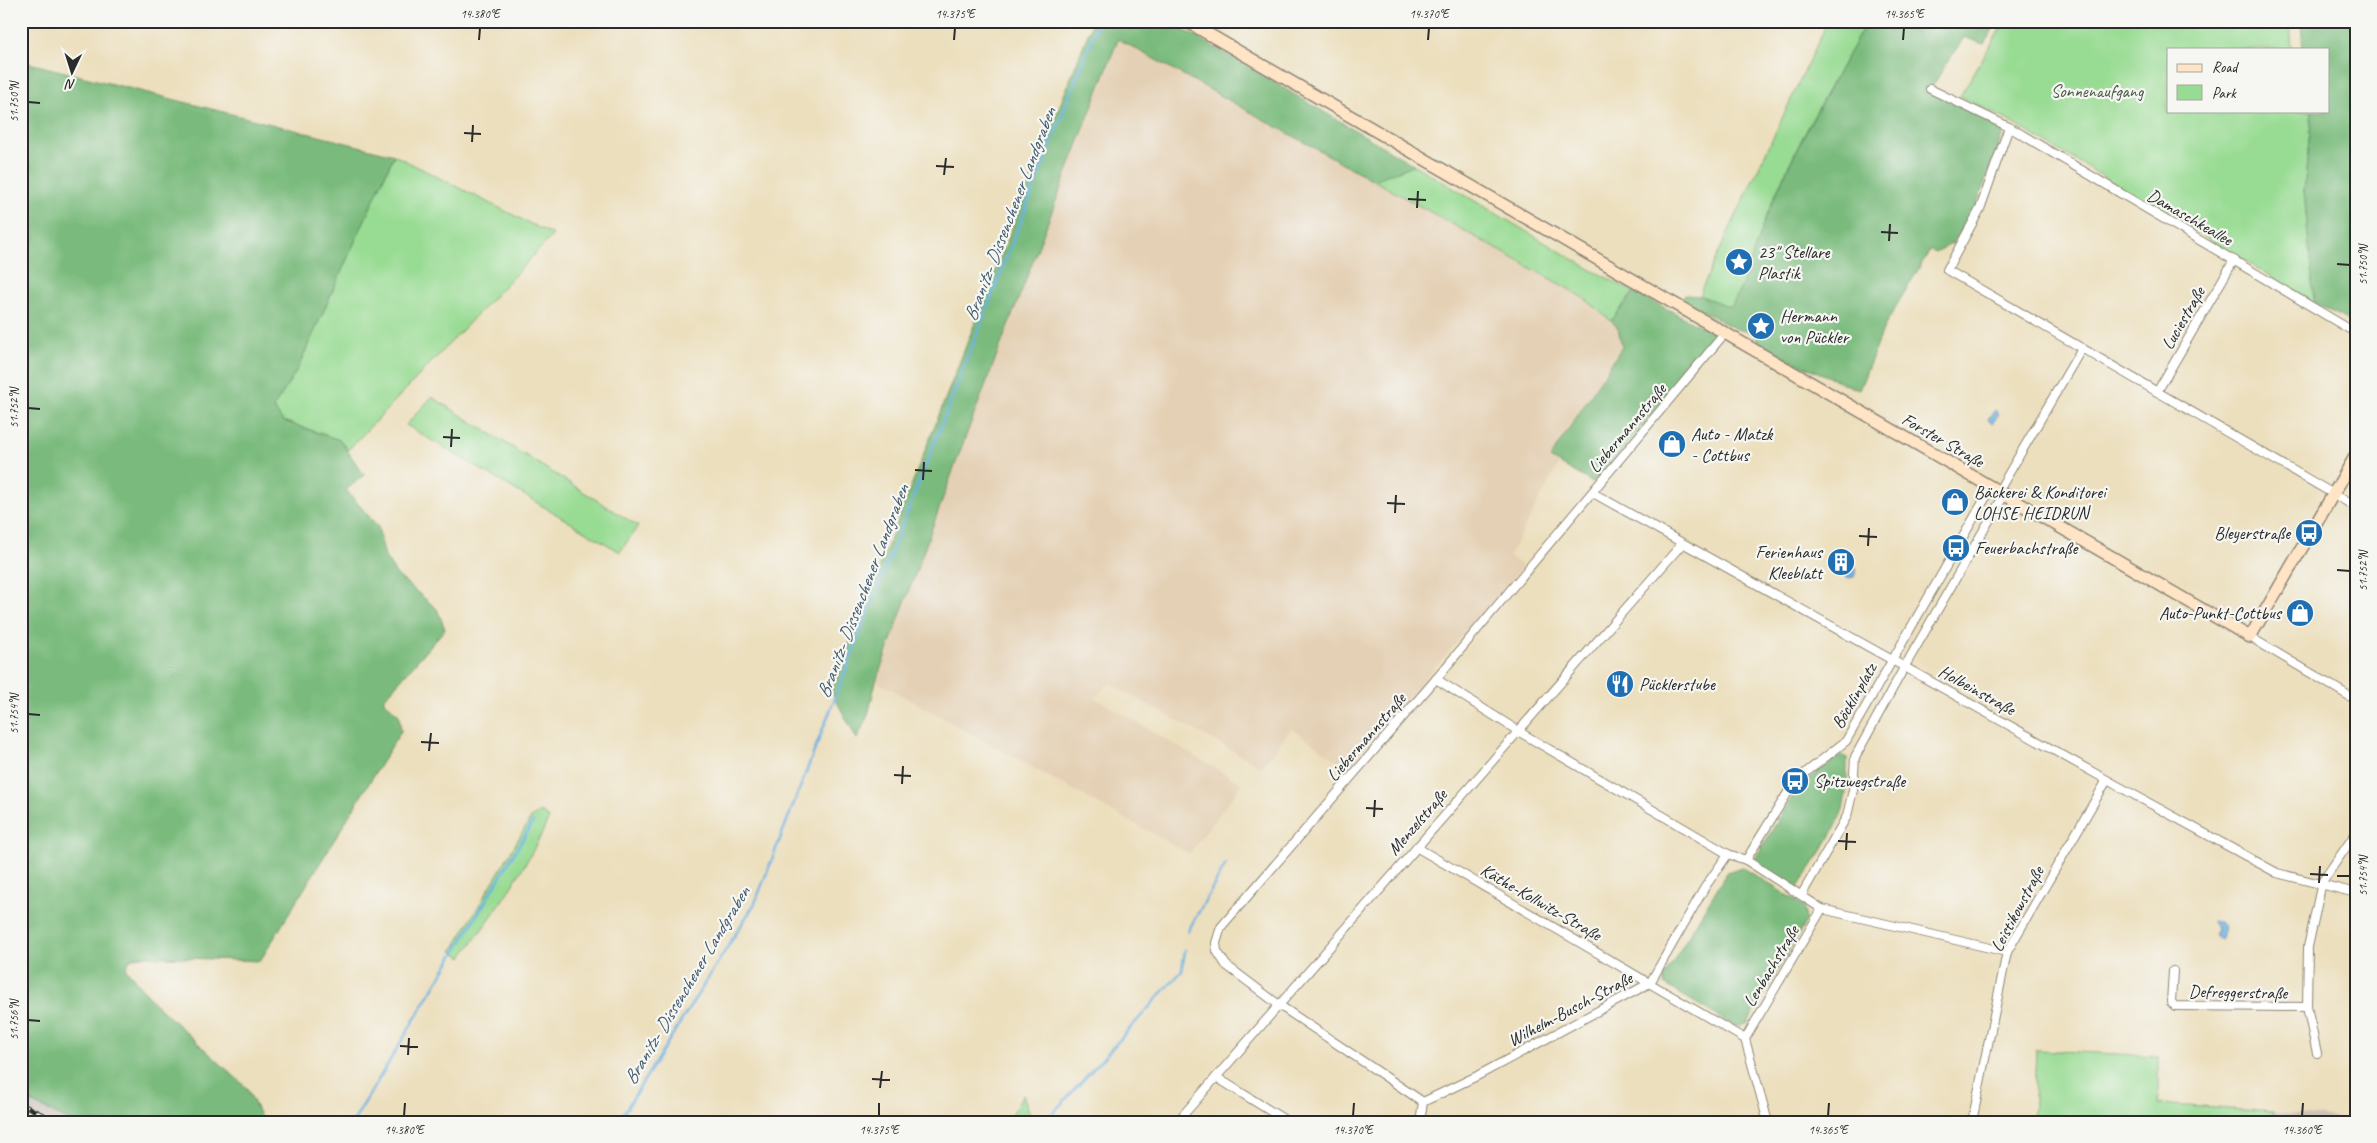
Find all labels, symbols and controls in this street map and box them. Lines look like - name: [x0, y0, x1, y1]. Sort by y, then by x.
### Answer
- text: 14.380°E: [460, 6, 501, 22]
- text: 14.375°E: [935, 6, 976, 22]
- text: 14.370°E: [1409, 6, 1450, 22]
- text: 14.365°E: [1884, 6, 1925, 22]
- north arrow: [48, 48, 98, 98]
- legend: [2167, 48, 2330, 112]
- text: Road: [2212, 58, 2239, 77]
- text: N: [64, 76, 76, 93]
- text: 51.750°N: [6, 80, 22, 122]
- park label: Sonnenaufgang: [2051, 80, 2145, 102]
- text: Park: [2212, 84, 2237, 103]
- water label: Branitz- Dissenchener Landgraben: [958, 103, 1062, 324]
- street label: Damaschkeallee: [2143, 184, 2238, 251]
- place label: 23" Stellare Plastik: [1758, 241, 1831, 284]
- text: 51.750°N: [2355, 243, 2371, 285]
- place icon: 23" Stellare Plastik: [1724, 247, 1754, 277]
- street label: Luciestraße: [2156, 282, 2210, 353]
- place label: Hermann von Pückler: [1780, 305, 1851, 348]
- place icon: Hermann von Pückler: [1746, 311, 1776, 341]
- street label: Liebermannstraße: [1583, 378, 1672, 477]
- text: 51.752°N: [6, 386, 22, 428]
- street label: Forster Straße: [1898, 408, 1989, 473]
- place label: Auto - Matzk - Cottbus: [1691, 423, 1774, 466]
- shop icon: Auto - Matzk - Cottbus: [1657, 429, 1687, 459]
- water label: Branitz- Dissenchener Landgraben: [811, 480, 915, 701]
- place label: Bäckerei & Konditorei LOHSE HEIDRUN: [1974, 481, 2108, 524]
- shop icon: Bäckerei & Konditorei LOHSE HEIDRUN: [1940, 487, 1970, 517]
- bus stop icon: Bleyerstraße: [2294, 518, 2324, 548]
- place label: Bleyerstraße: [2214, 522, 2291, 544]
- bus stop icon: Feuerbachstraße: [1941, 533, 1971, 563]
- place label: Feuerbachstraße: [1975, 537, 2078, 559]
- place label: Ferienhaus Kleeblatt: [1756, 541, 1824, 584]
- building icon: Ferienhaus Kleeblatt: [1826, 547, 1856, 577]
- text: 51.752°N: [2355, 549, 2371, 591]
- shop icon: Auto-Punkt-Cottbus: [2285, 598, 2315, 628]
- place label: Auto-Punkt-Cottbus: [2159, 602, 2283, 624]
- street label: Böcklinplatz: [1827, 657, 1883, 733]
- street label: Holbeinstraße: [1935, 660, 2020, 721]
- restaurant icon: Pücklerstube: [1605, 669, 1635, 699]
- place label: Pücklerstube: [1639, 673, 1716, 695]
- street label: Liebermannstraße: [1322, 687, 1411, 786]
- text: 51.754°N: [6, 692, 22, 734]
- bus stop icon: Spitzwegstraße: [1780, 766, 1810, 796]
- place label: Spitzwegstraße: [1814, 770, 1906, 792]
- street label: Menzelstraße: [1382, 784, 1452, 860]
- text: 51.754°N: [2355, 854, 2371, 896]
- street label: Käthe-Kollwitz-Straße: [1477, 859, 1606, 946]
- street label: Leistikowstraße: [1985, 862, 2049, 955]
- water label: Branitz- Dissenchener Landgraben: [618, 881, 756, 1089]
- street label: Lenbachstraße: [1738, 920, 1804, 1011]
- street label: Wilhelm-Busch-Straße: [1504, 966, 1637, 1051]
- street label: Defreggerstraße: [2189, 980, 2289, 1004]
- text: 51.756°N: [6, 998, 22, 1040]
- text: 14.380°E: [384, 1122, 425, 1138]
- text: 14.375°E: [859, 1122, 900, 1138]
- text: 14.370°E: [1333, 1122, 1374, 1138]
- text: 14.365°E: [1808, 1122, 1849, 1138]
- text: 14.360°E: [2282, 1122, 2323, 1138]

